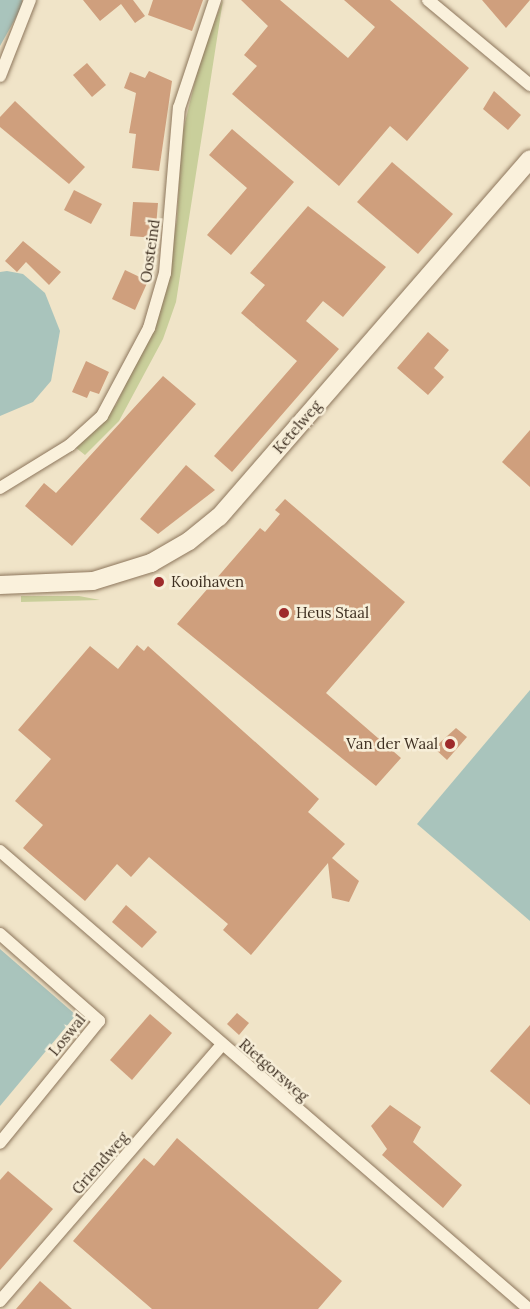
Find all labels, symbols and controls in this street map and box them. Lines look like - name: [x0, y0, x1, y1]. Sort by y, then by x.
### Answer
- street label: Oosteind: [137, 218, 163, 284]
- street label: Ketelweg: [269, 397, 325, 457]
- place label: Kooihaven: [171, 573, 244, 591]
- marker: Kooihaven: [152, 575, 166, 589]
- place label: Heus Staal: [296, 604, 369, 622]
- marker: Heus Staal: [277, 606, 291, 620]
- place label: Van der Waal: [346, 735, 438, 753]
- marker: Van der Waal: [443, 737, 457, 751]
- street label: Loswal: [45, 1011, 89, 1059]
- street label: Rietgorsweg: [236, 1035, 312, 1105]
- street label: Griendweg: [68, 1128, 132, 1198]

